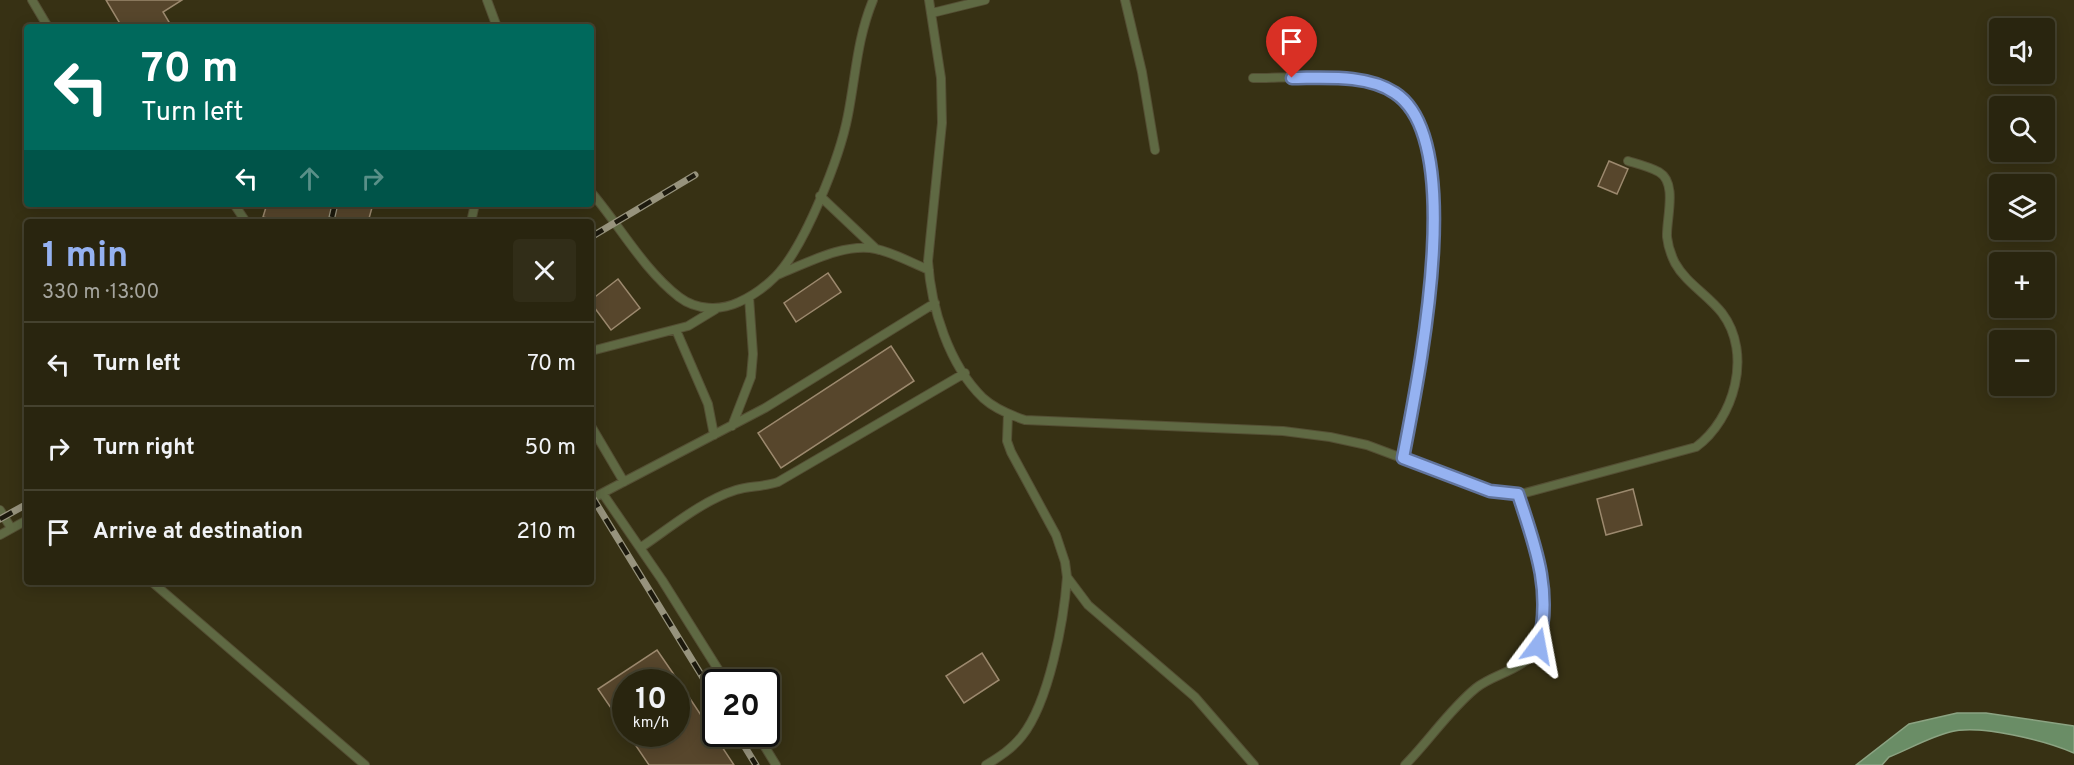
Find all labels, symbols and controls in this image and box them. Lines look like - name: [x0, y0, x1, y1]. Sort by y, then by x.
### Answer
- pin: [1266, 16, 1317, 78]
- map controls: [1989, 18, 2055, 396]
- button: sound: [1989, 18, 2055, 84]
- icon: arrive: [1275, 25, 1308, 58]
- text: 70 m: [141, 44, 239, 97]
- icon: left: [42, 48, 120, 126]
- text: Turn left: [141, 96, 243, 130]
- button: search: [1989, 96, 2055, 162]
- icon: left: [230, 162, 263, 195]
- icon: ahead: [293, 162, 326, 195]
- icon: right: [356, 162, 389, 195]
- button: layers: [1989, 174, 2055, 240]
- text: 1 min: [42, 234, 128, 280]
- button: close: [513, 239, 576, 302]
- button: +: [1989, 252, 2055, 318]
- text: 330 m · 13:00: [42, 280, 159, 306]
- button: −: [1989, 330, 2055, 396]
- icon: left: [42, 348, 75, 381]
- text: Turn left: [93, 351, 181, 378]
- text: 70 m: [527, 351, 576, 378]
- icon: right: [42, 432, 75, 465]
- text: Turn right: [93, 435, 195, 462]
- text: 50 m: [524, 435, 576, 462]
- icon: arrive: [42, 516, 75, 549]
- text: Arrive at destination: [93, 519, 303, 546]
- text: 210 m: [516, 519, 576, 546]
- position arrow: [1506, 614, 1570, 678]
- speed limit sign: 20: [702, 669, 780, 747]
- text: 10: [635, 682, 667, 719]
- text: km/h: [633, 714, 669, 733]

